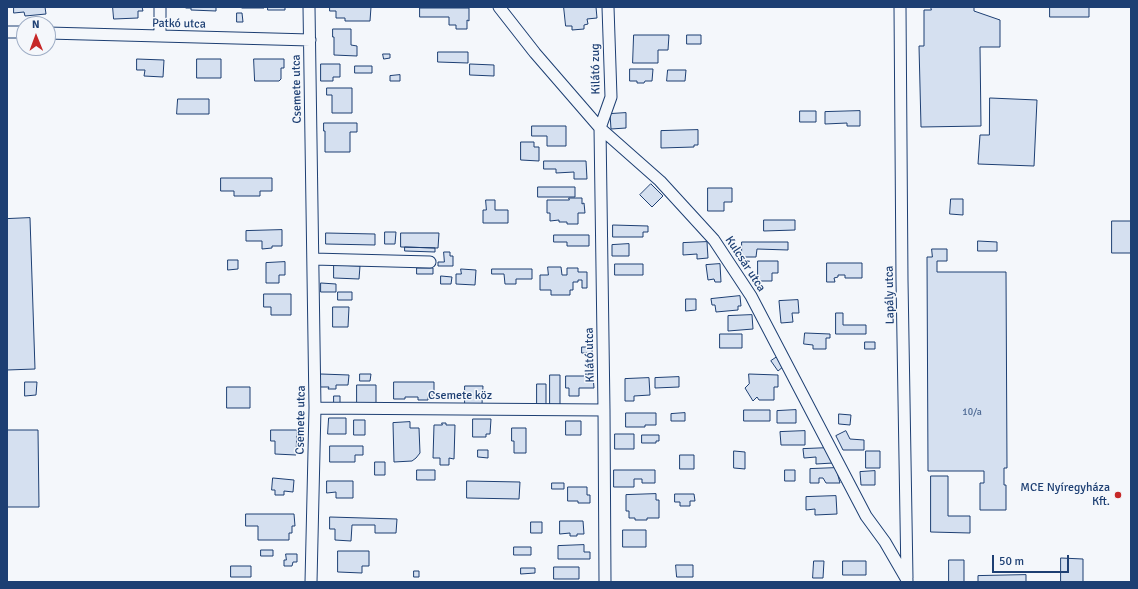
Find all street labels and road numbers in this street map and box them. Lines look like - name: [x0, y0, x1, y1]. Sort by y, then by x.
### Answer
- street label: Patkó utca: [152, 16, 206, 32]
- street label: Kilátó zug: [588, 43, 604, 95]
- street label: Csemete utca: [289, 54, 305, 124]
- street label: Kulcsár utca: [722, 234, 768, 294]
- street label: Lapály utca: [882, 266, 898, 324]
- street label: Kilátó utca: [582, 327, 598, 383]
- street label: Csemete utca: [293, 385, 309, 455]
- street label: Csemete köz: [428, 389, 492, 403]

